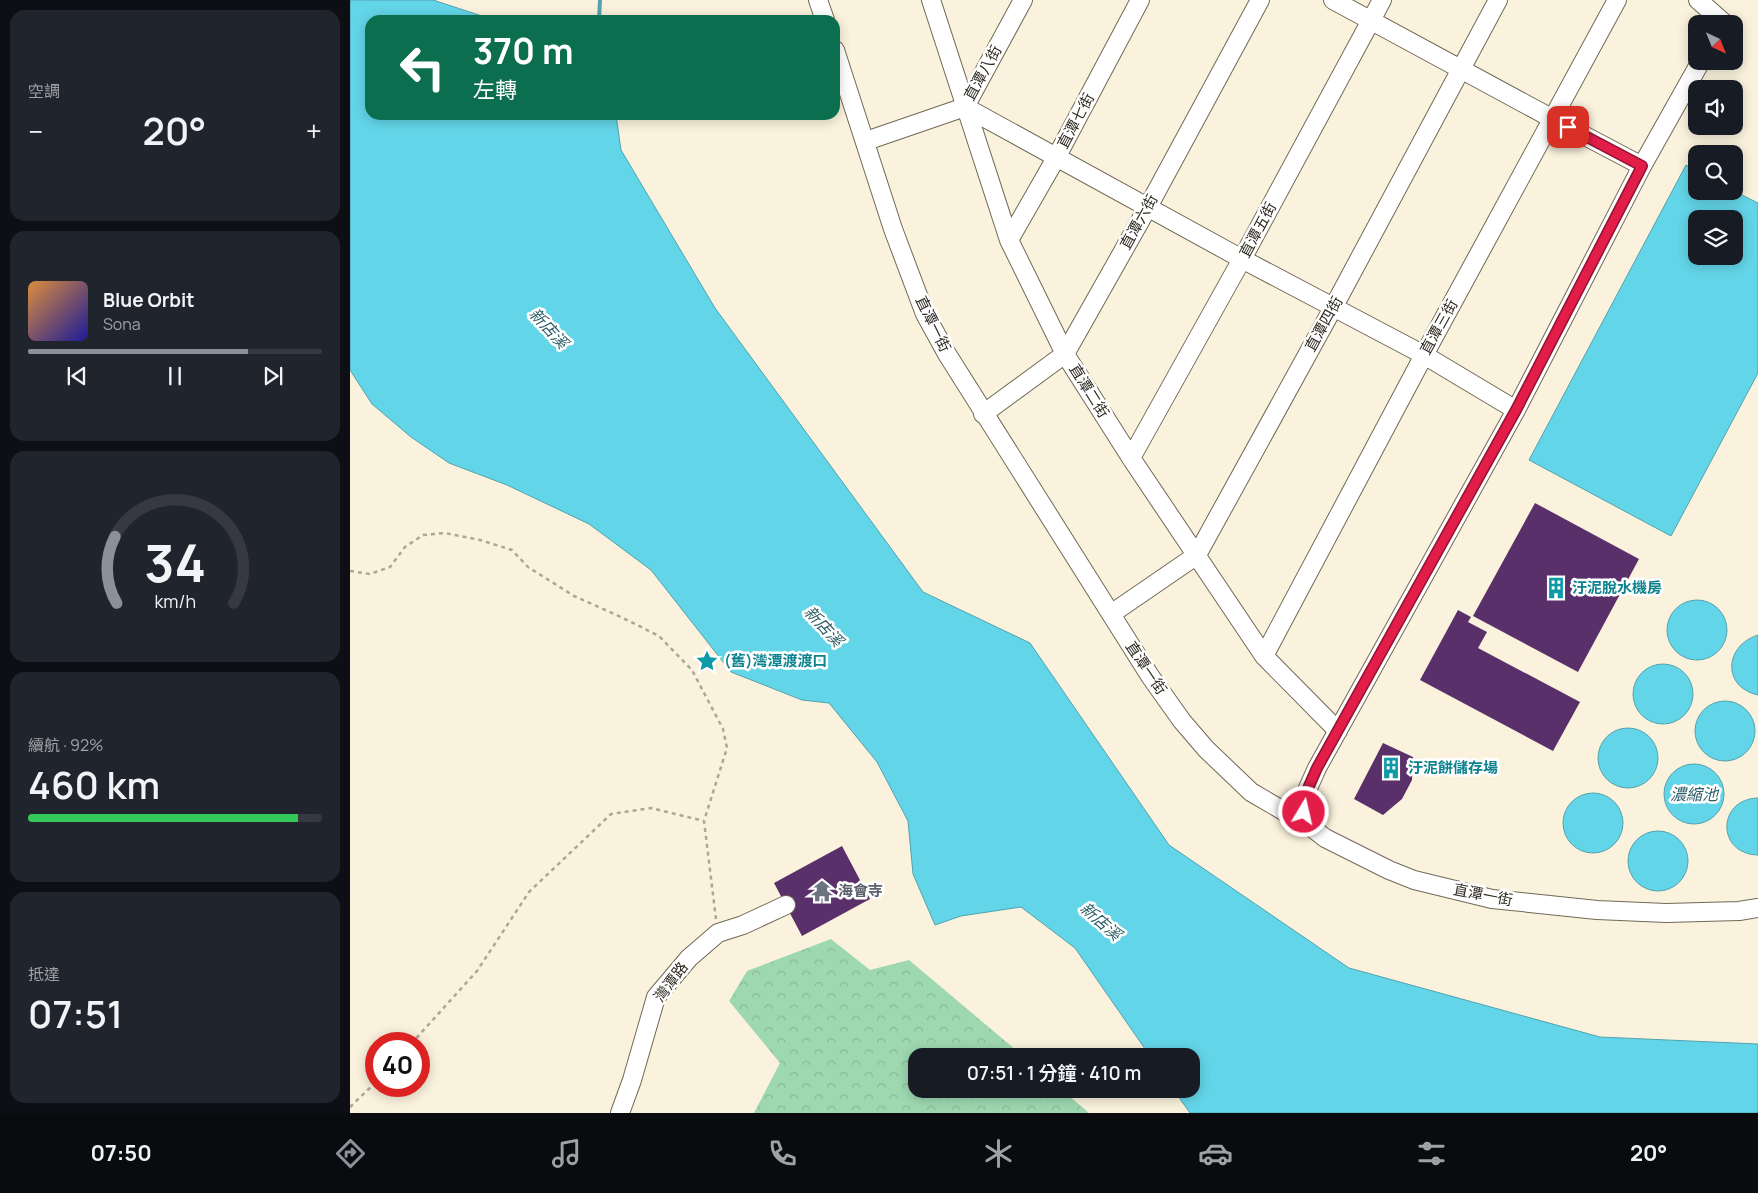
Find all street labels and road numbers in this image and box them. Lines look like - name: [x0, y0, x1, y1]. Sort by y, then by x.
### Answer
- street label: 直潭八街: [959, 41, 1006, 104]
- street label: 直潭七街: [1052, 89, 1099, 152]
- street label: 直潭六街: [1115, 190, 1162, 253]
- street label: 直潭五街: [1234, 198, 1281, 261]
- street label: 直潭一街: [911, 292, 956, 355]
- street label: 直潭四街: [1300, 292, 1347, 355]
- street label: 直潭三街: [1415, 295, 1462, 358]
- street label: 直潭二街: [1065, 360, 1114, 422]
- street label: 直潭一街: [1121, 637, 1172, 698]
- street label: 直潭一街: [1452, 878, 1515, 911]
- street label: 灣潭路: [649, 957, 693, 1006]

